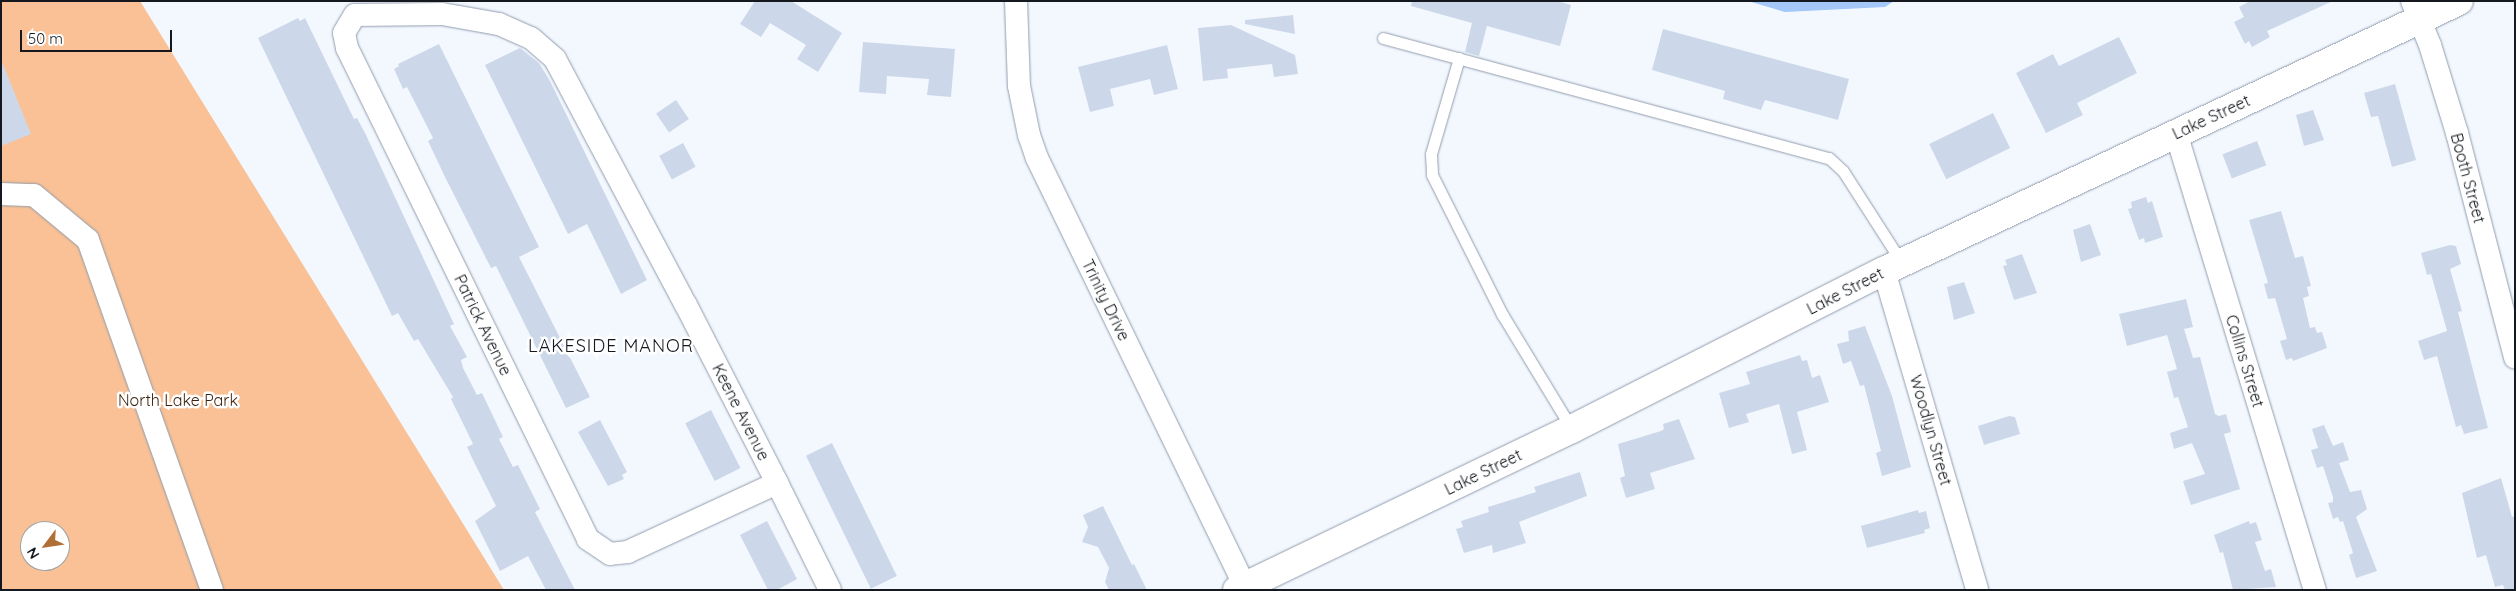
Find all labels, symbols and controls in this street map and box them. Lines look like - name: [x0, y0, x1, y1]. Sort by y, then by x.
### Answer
- scale bar: [22, 20, 175, 52]
- text: 50 m: [28, 29, 63, 48]
- street label: Lake Street: [2169, 91, 2253, 143]
- street label: Booth Street: [2447, 131, 2489, 225]
- street label: Trinity Drive: [1078, 256, 1134, 344]
- street label: Lake Street: [1803, 263, 1887, 319]
- street label: Patrick Avenue: [450, 271, 516, 379]
- street label: Collins Street: [2222, 312, 2268, 410]
- district label: LAKESIDE MANOR: [526, 335, 696, 357]
- street label: Keene Avenue: [708, 360, 774, 464]
- street label: Woodlyn Street: [1906, 373, 1956, 487]
- park label: North Lake Park: [118, 390, 238, 410]
- street label: Lake Street: [1441, 445, 1525, 499]
- north arrow: [20, 521, 70, 571]
- text: N: [23, 544, 43, 562]

